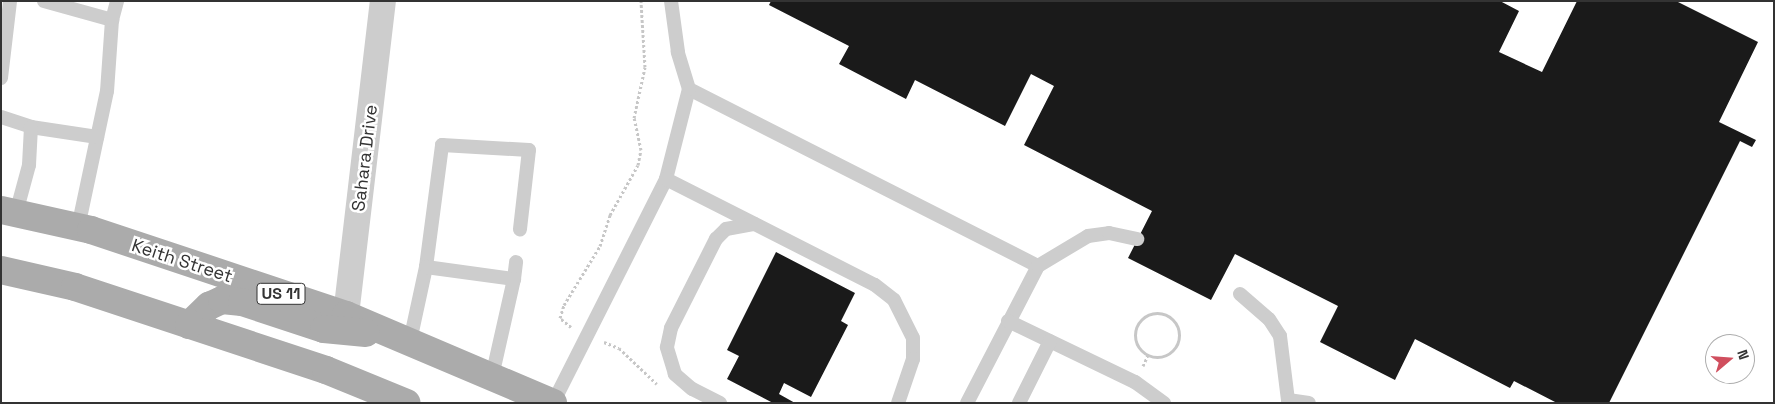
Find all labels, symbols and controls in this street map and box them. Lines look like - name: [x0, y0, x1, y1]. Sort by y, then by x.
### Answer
- street label: Sahara Drive: [348, 103, 382, 213]
- street label: Keith Street: [129, 235, 235, 287]
- road number: US 11: [256, 280, 306, 308]
- north arrow: [1705, 334, 1755, 384]
- text: N: [1733, 347, 1753, 362]

